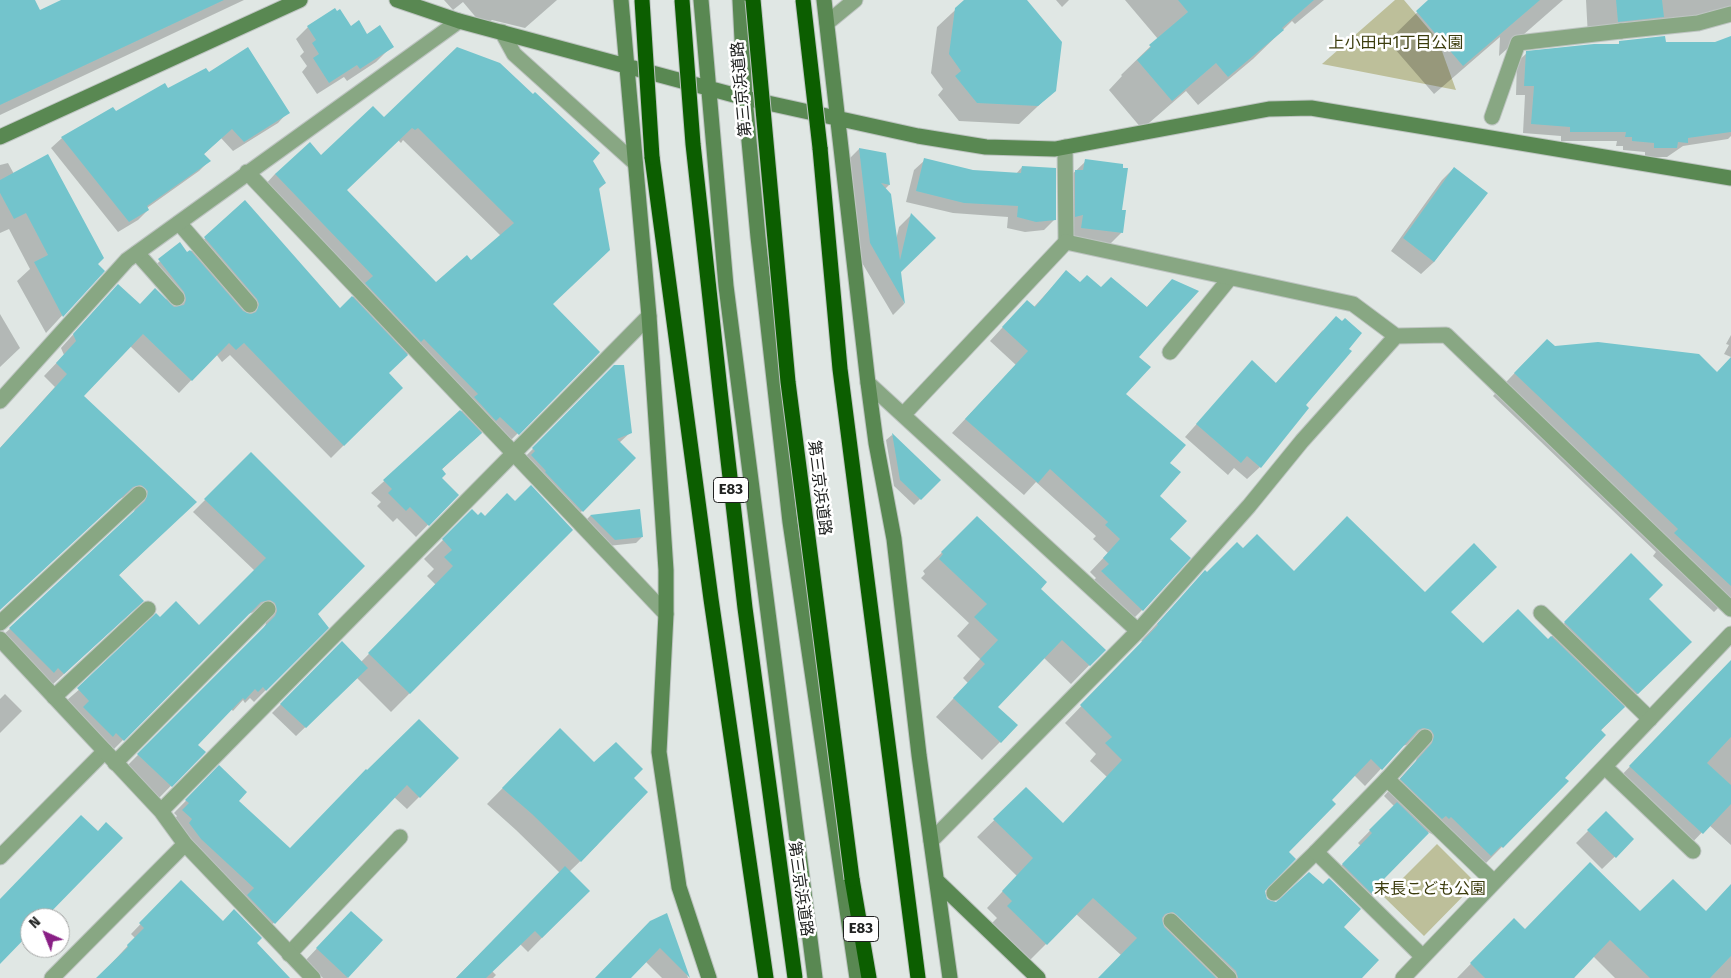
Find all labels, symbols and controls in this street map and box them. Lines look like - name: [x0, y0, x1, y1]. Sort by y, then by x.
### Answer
- park label: 上小田中1丁目公園: [1329, 34, 1463, 54]
- street label: 第三京浜道路: [728, 40, 756, 138]
- street label: 第三京浜道路: [804, 439, 834, 537]
- road number: E83: [714, 478, 748, 502]
- street label: 第三京浜道路: [784, 840, 816, 938]
- park label: 末長こども公園: [1374, 880, 1486, 900]
- north arrow: [20, 908, 70, 958]
- text: N: [26, 913, 44, 932]
- road number: E83: [844, 916, 878, 942]

